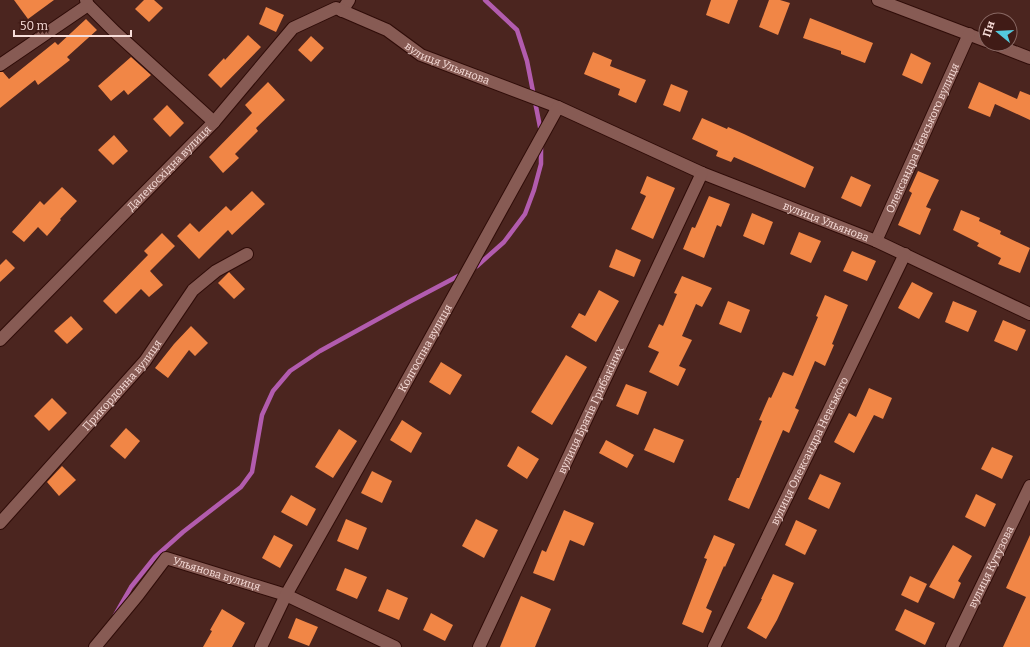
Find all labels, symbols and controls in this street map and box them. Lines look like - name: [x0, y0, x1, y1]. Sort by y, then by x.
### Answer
- scale bar: [14, 12, 131, 38]
- north arrow: [978, 12, 1018, 52]
- text: 50 m: [20, 19, 49, 33]
- text: Пн: [980, 19, 998, 39]
- street label: вулиця Ульянова: [403, 39, 492, 87]
- street label: Олександра Невського вулиця: [883, 61, 962, 215]
- street label: Далекосхідна вулиця: [124, 123, 213, 213]
- street label: вулиця Ульянова: [781, 199, 871, 244]
- street label: Колгоспна вулиця: [395, 302, 454, 394]
- street label: Прикордонна вулиця: [79, 337, 164, 433]
- street label: вулиця Братів Грибакіних: [555, 344, 626, 476]
- street label: вулиця Олександра Невського: [768, 375, 851, 527]
- street label: вулиця Кутузова: [965, 524, 1016, 610]
- street label: Ульянова вулиця: [171, 554, 262, 593]

